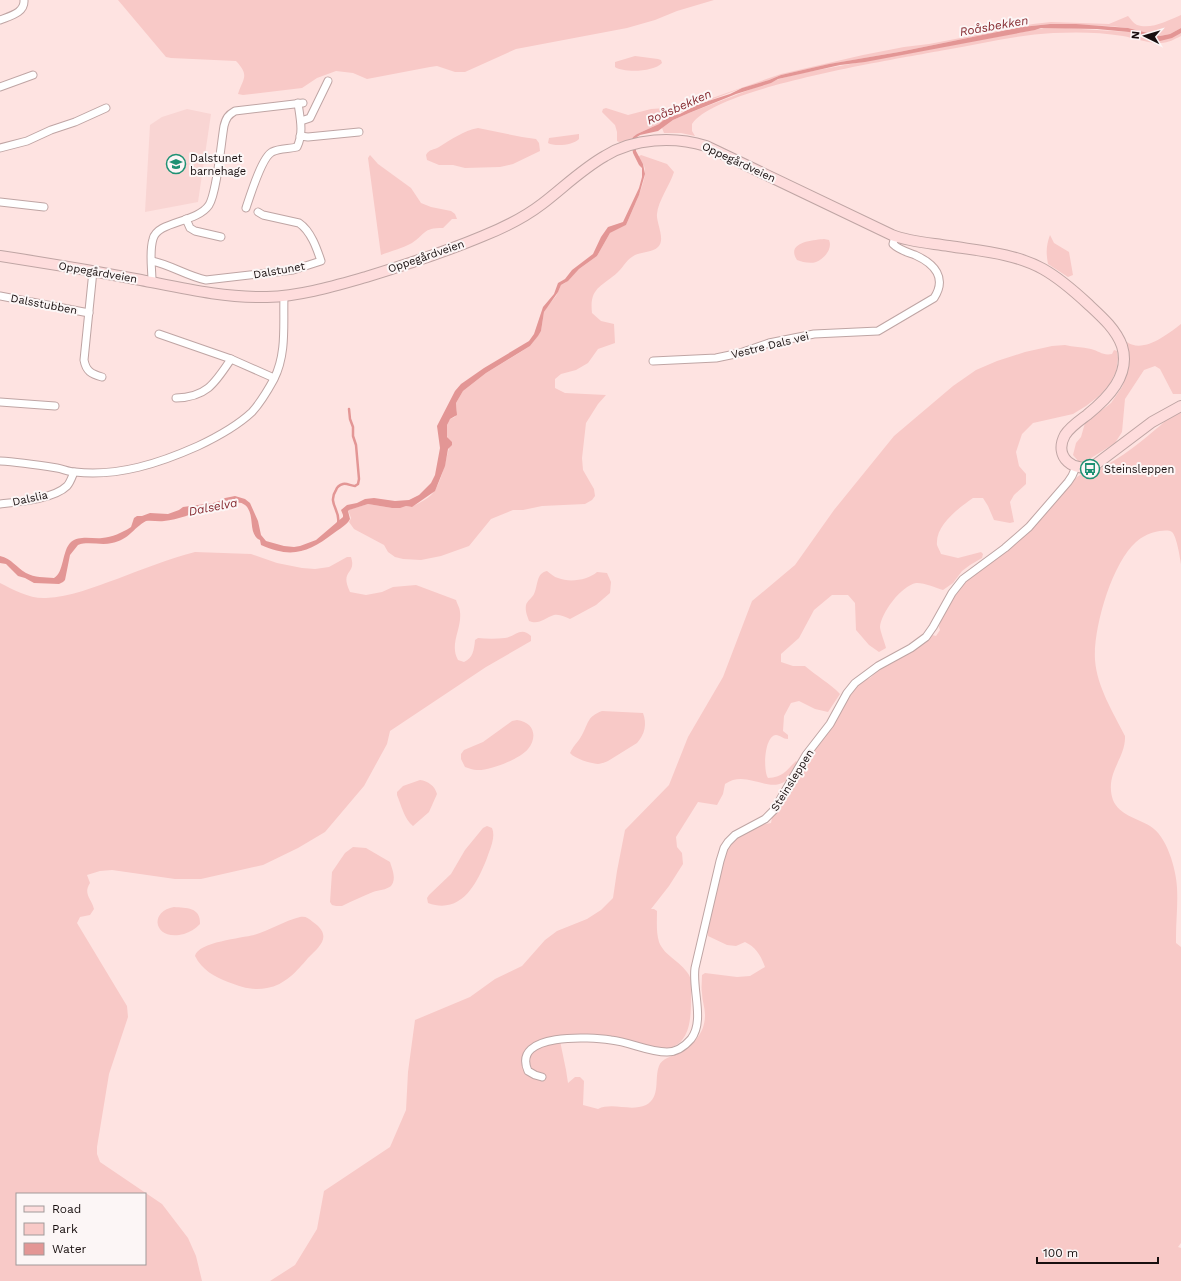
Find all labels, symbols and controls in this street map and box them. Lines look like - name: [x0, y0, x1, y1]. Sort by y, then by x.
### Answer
- water label: Roåsbekken: [959, 13, 1029, 39]
- north arrow: [1125, 16, 1165, 56]
- text: N: [1129, 31, 1142, 40]
- water label: Roåsbekken: [645, 87, 713, 127]
- street label: Oppegårdveien: [700, 140, 778, 185]
- place label: Dalstunet barnehage: [190, 152, 246, 178]
- school or university icon: Dalstunet barnehage: [165, 153, 187, 175]
- street label: Oppegårdveien: [386, 237, 466, 276]
- street label: Oppegårdveien: [58, 259, 138, 286]
- street label: Dalstunet: [252, 259, 306, 281]
- street label: Dalsstubben: [10, 292, 78, 317]
- street label: Vestre Dals vei: [730, 330, 810, 361]
- bus stop icon: Steinsleppen: [1079, 458, 1101, 480]
- place label: Steinsleppen: [1104, 463, 1174, 476]
- street label: Dalslia: [11, 488, 49, 509]
- water label: Dalselva: [187, 495, 239, 519]
- street label: Steinsleppen: [768, 747, 817, 813]
- legend: [16, 1193, 146, 1265]
- text: Road: [52, 1202, 81, 1216]
- text: Park: [52, 1222, 78, 1236]
- scale bar: [1037, 1239, 1158, 1265]
- text: Water: [52, 1242, 87, 1256]
- text: 100 m: [1043, 1246, 1078, 1260]

